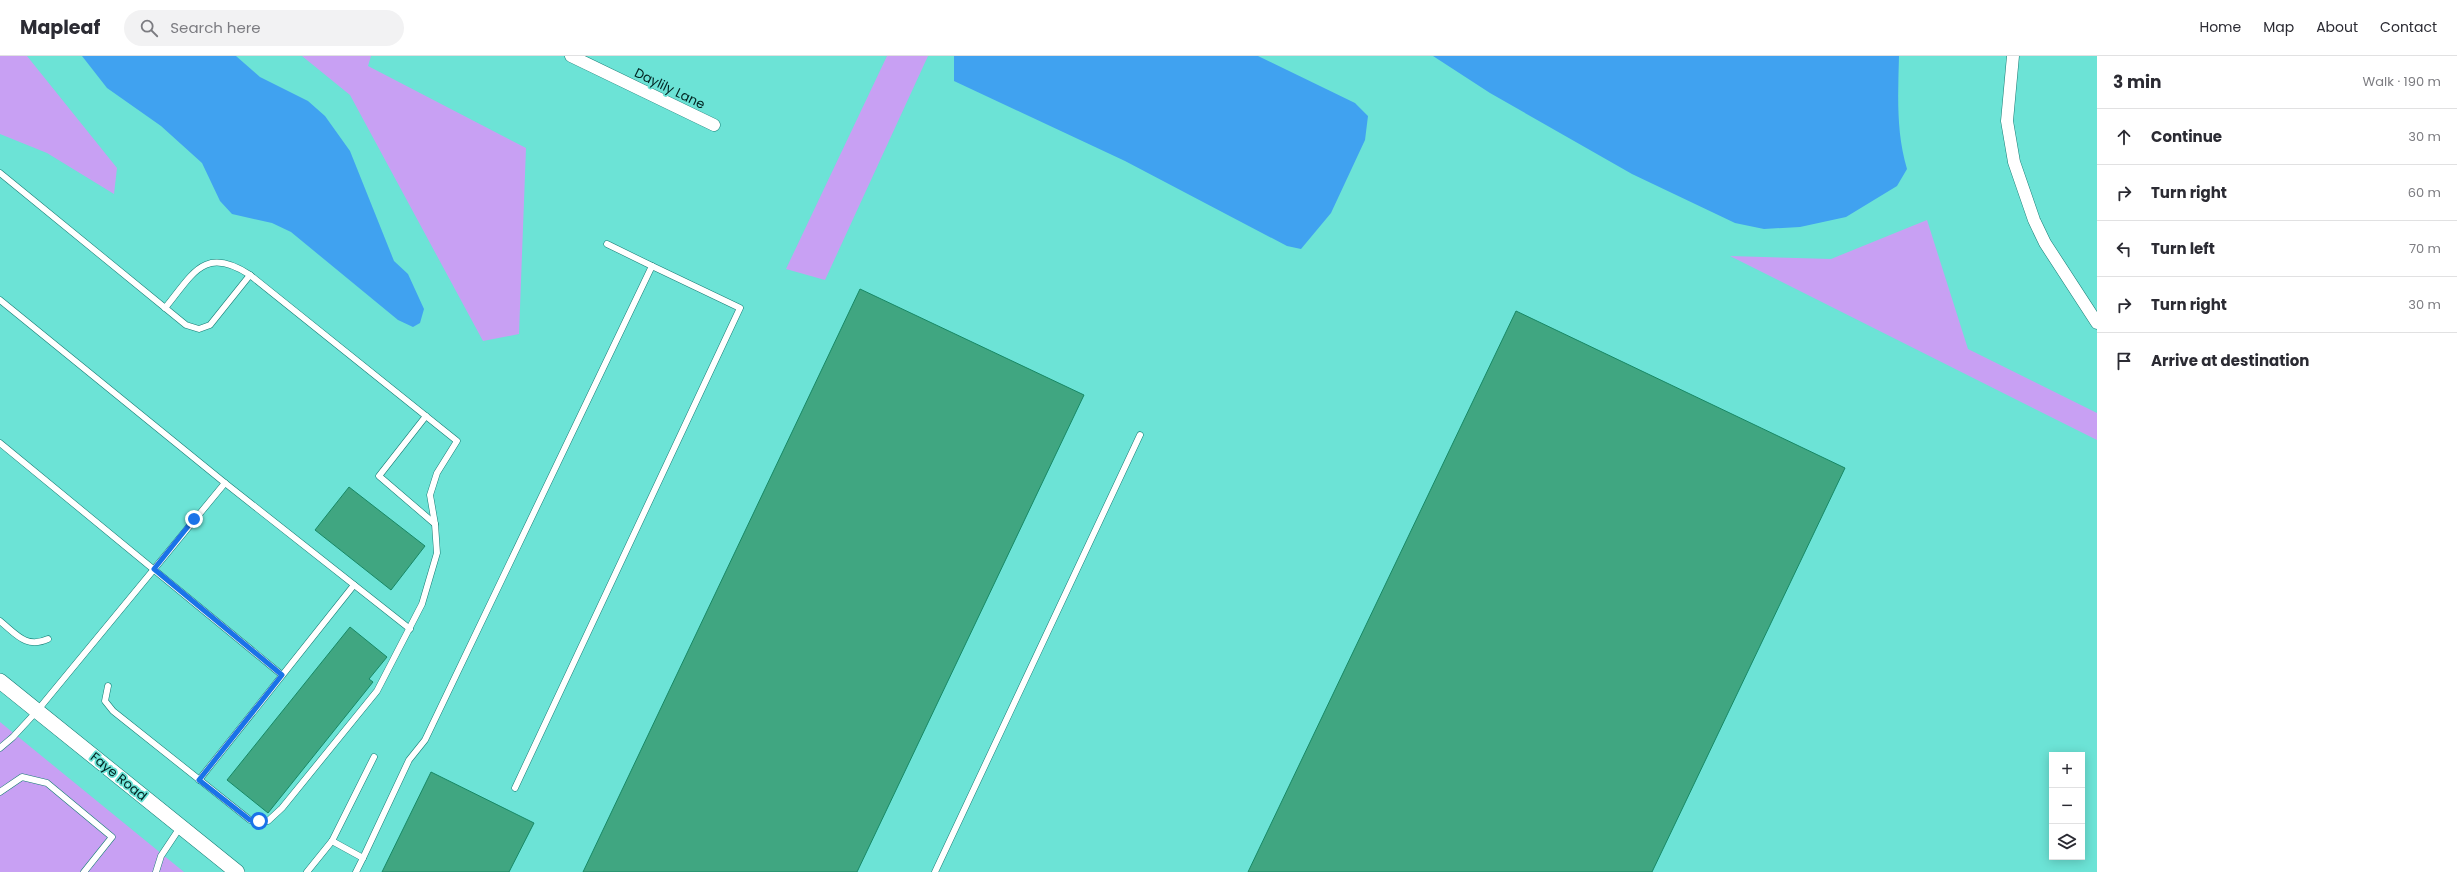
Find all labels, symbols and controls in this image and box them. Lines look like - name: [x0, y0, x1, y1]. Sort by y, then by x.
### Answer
- search box: [124, 10, 404, 46]
- text: Mapleaf: [20, 14, 100, 41]
- icon: search: [138, 17, 160, 39]
- text: Search here: [170, 17, 261, 38]
- text: Home: [2199, 17, 2241, 37]
- text: Map: [2263, 17, 2294, 37]
- text: About: [2316, 17, 2358, 37]
- text: Contact: [2380, 17, 2437, 37]
- street label: Daylily Lane: [631, 63, 708, 114]
- text: 3 min: [2113, 70, 2161, 94]
- text: Walk · 190 m: [2363, 72, 2441, 91]
- icon: ahead: [2113, 126, 2135, 148]
- text: Continue: [2151, 126, 2222, 147]
- text: 30 m: [2408, 127, 2441, 146]
- icon: right: [2113, 182, 2135, 204]
- text: Turn right: [2151, 182, 2227, 203]
- text: 60 m: [2408, 183, 2441, 202]
- icon: left: [2113, 238, 2135, 260]
- text: Turn left: [2151, 238, 2215, 259]
- text: 70 m: [2409, 239, 2441, 258]
- icon: right: [2113, 294, 2135, 316]
- text: Turn right: [2151, 294, 2227, 315]
- text: 30 m: [2408, 295, 2441, 314]
- icon: arrive: [2113, 350, 2135, 372]
- text: Arrive at destination: [2151, 350, 2309, 371]
- route end: [185, 510, 203, 528]
- street label: Faye Road: [86, 748, 151, 805]
- map controls: [2049, 752, 2085, 860]
- button: +: [2049, 752, 2085, 788]
- button: −: [2049, 788, 2085, 824]
- route start: [250, 812, 268, 830]
- button: layers: [2049, 824, 2085, 860]

